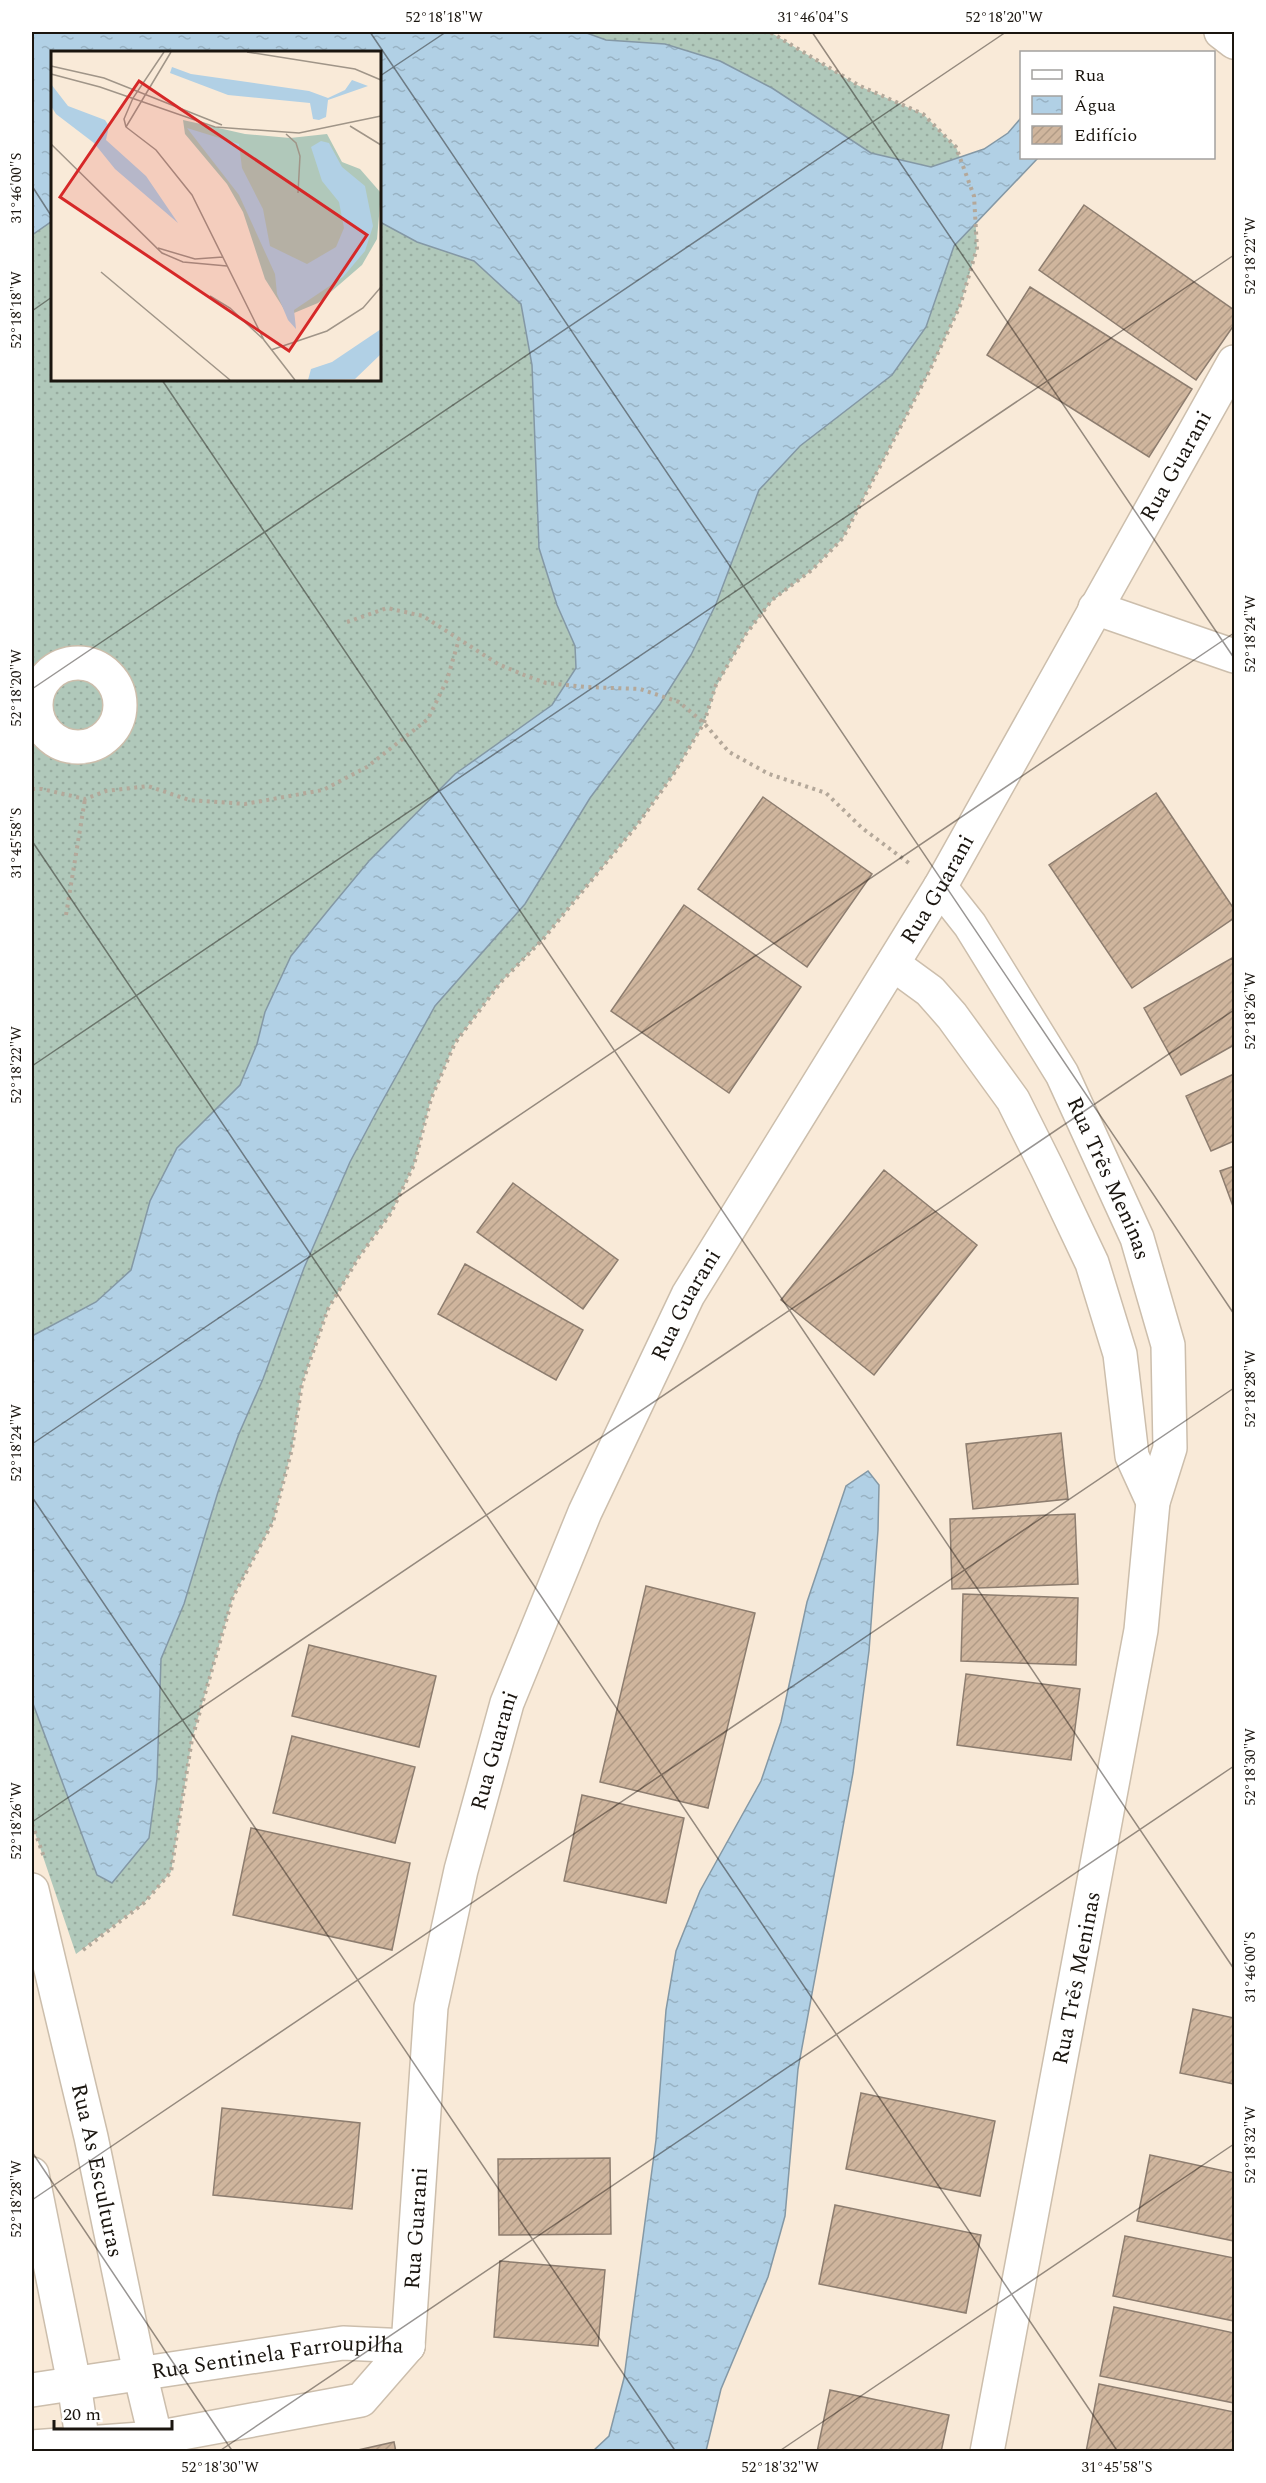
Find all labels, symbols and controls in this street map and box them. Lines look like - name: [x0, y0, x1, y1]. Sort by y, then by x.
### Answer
- text: 52°18'18"W: [405, 6, 483, 29]
- text: 31°46'04"S: [778, 6, 849, 29]
- text: 52°18'20"W: [965, 6, 1043, 29]
- inset map: [51, 51, 381, 381]
- legend: [1020, 51, 1215, 159]
- text: Rua: [1074, 62, 1105, 89]
- text: Água: [1074, 92, 1116, 119]
- text: Edifício: [1074, 122, 1137, 149]
- text: 31°46'00"S: [5, 152, 28, 223]
- text: 52°18'22"W: [1239, 217, 1262, 295]
- text: 52°18'18"W: [5, 271, 28, 349]
- street label: Rua Guarani: [1132, 404, 1220, 527]
- text: 52°18'24"W: [1239, 595, 1262, 673]
- text: 52°18'20"W: [5, 649, 28, 727]
- text: 31°45'58"S: [5, 807, 28, 878]
- street label: Rua Guarani: [892, 828, 983, 951]
- text: 52°18'26"W: [1239, 972, 1262, 1050]
- text: 52°18'22"W: [5, 1026, 28, 1104]
- street label: Rua Trẽs Meninas: [1058, 1091, 1159, 1264]
- street label: Rua Guarani: [643, 1243, 729, 1366]
- text: 52°18'28"W: [1239, 1350, 1262, 1428]
- text: 52°18'24"W: [5, 1404, 28, 1482]
- street label: Rua Guarani: [462, 1686, 527, 1814]
- text: 52°18'30"W: [1239, 1728, 1262, 1806]
- text: 52°18'26"W: [5, 1782, 28, 1860]
- street label: Rua Trẽs Meninas: [1044, 1888, 1110, 2068]
- text: 31°46'00"S: [1239, 1931, 1262, 2002]
- street label: Rua As Esculturas: [62, 2080, 132, 2260]
- text: 52°18'32"W: [1239, 2106, 1262, 2184]
- text: 52°18'28"W: [5, 2160, 28, 2238]
- street label: Rua Guarani: [395, 2166, 437, 2291]
- street label: Rua Sentinela Farroupilha: [149, 2326, 405, 2388]
- scale bar: [54, 2393, 172, 2431]
- text: 20 m: [63, 2401, 101, 2428]
- text: 52°18'30"W: [181, 2456, 259, 2479]
- text: 52°18'32"W: [741, 2456, 819, 2479]
- text: 31°45'58"S: [1082, 2456, 1153, 2479]

